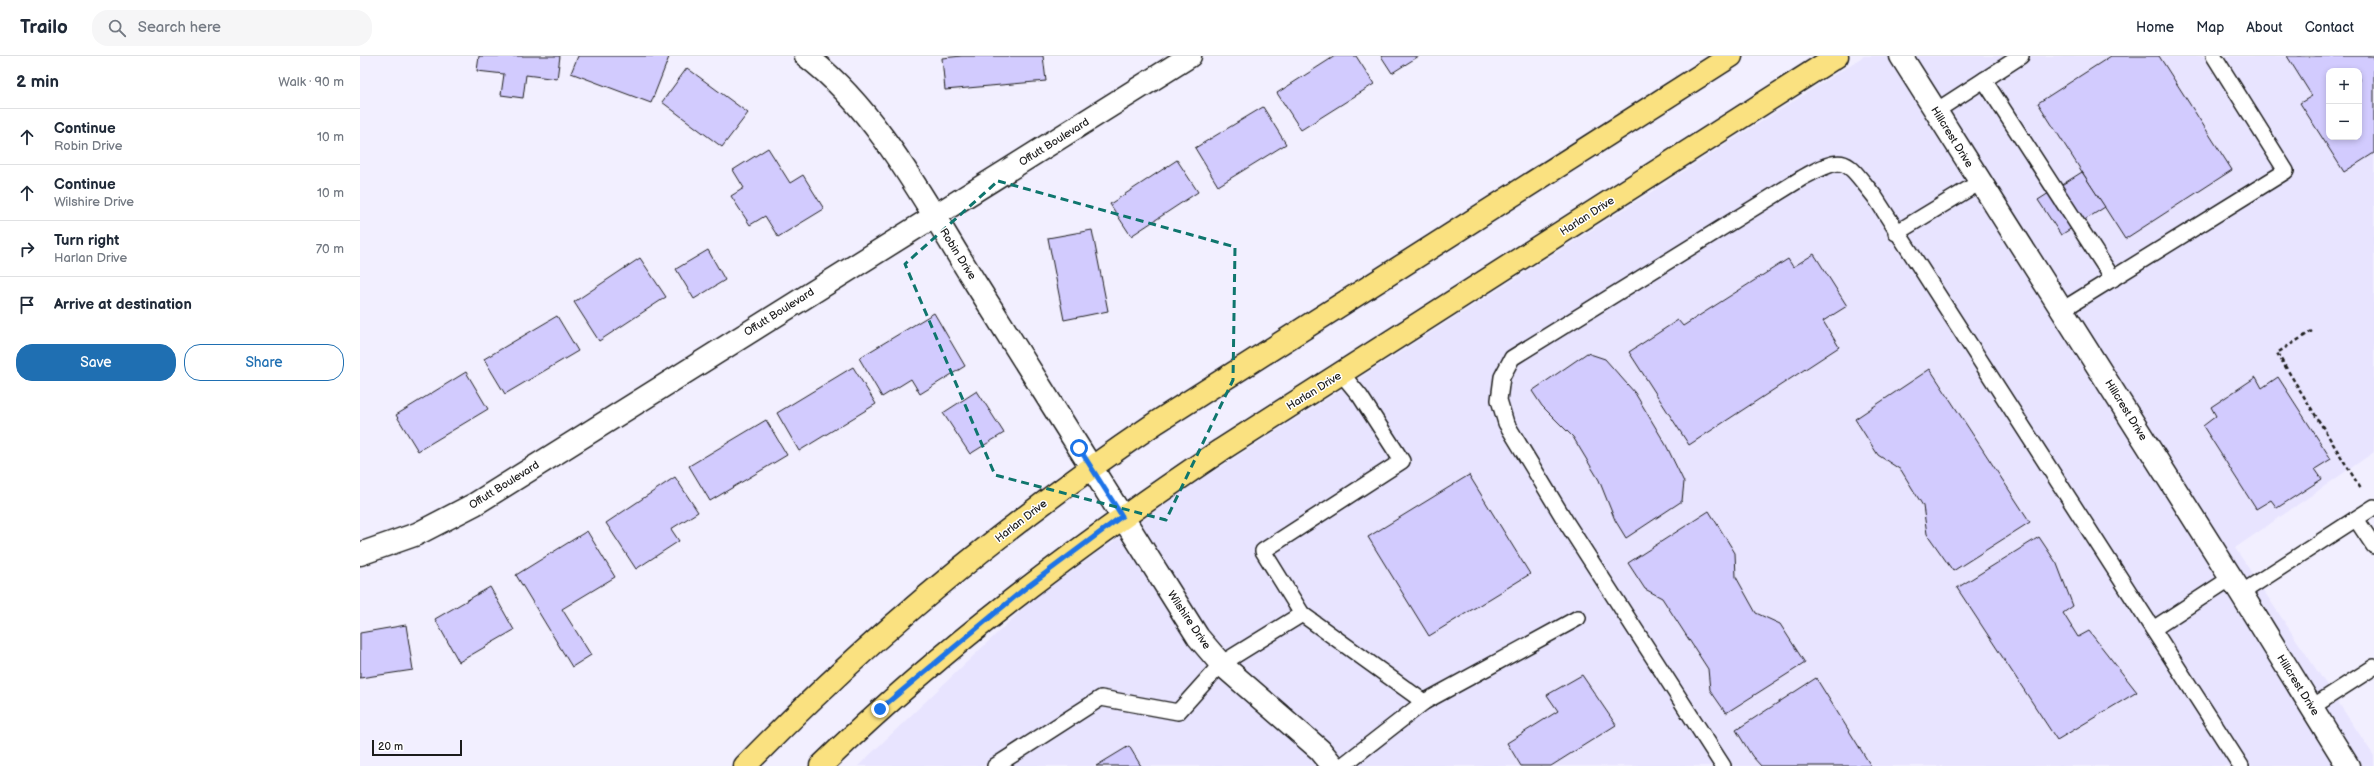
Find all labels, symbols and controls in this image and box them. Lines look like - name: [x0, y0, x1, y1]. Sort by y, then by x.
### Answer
- search box: [92, 10, 372, 46]
- text: Trailo: [20, 16, 68, 39]
- icon: search: [106, 17, 128, 39]
- text: Search here: [138, 18, 221, 37]
- text: Home: [2136, 19, 2174, 36]
- text: Map: [2196, 19, 2224, 36]
- text: About: [2246, 19, 2283, 36]
- text: Contact: [2305, 19, 2354, 36]
- map controls: [2326, 68, 2362, 140]
- button: +: [2326, 68, 2362, 104]
- text: 2 min: [16, 72, 59, 92]
- text: Walk · 90 m: [278, 74, 344, 90]
- street label: Hillcrest Drive: [1928, 104, 1976, 170]
- button: −: [2326, 104, 2362, 140]
- street label: Offutt Boulevard: [1017, 115, 1091, 169]
- text: Continue: [54, 119, 116, 138]
- icon: ahead: [16, 126, 38, 148]
- text: 10 m: [317, 129, 344, 145]
- text: Robin Drive: [54, 138, 122, 154]
- text: Continue: [54, 175, 116, 194]
- icon: ahead: [16, 182, 38, 204]
- text: 10 m: [317, 185, 344, 201]
- street label: Harlan Drive: [1558, 193, 1617, 238]
- text: Wilshire Drive: [54, 194, 134, 210]
- street label: Robin Drive: [937, 226, 979, 282]
- text: Turn right: [54, 231, 119, 250]
- icon: right: [16, 238, 38, 260]
- text: 70 m: [316, 241, 344, 257]
- text: Harlan Drive: [54, 250, 127, 266]
- street label: Offutt Boulevard: [742, 285, 816, 339]
- icon: arrive: [16, 294, 38, 316]
- text: Arrive at destination: [54, 295, 192, 314]
- button: Save: [16, 344, 176, 381]
- button: Share: [184, 344, 344, 381]
- street label: Harlan Drive: [1284, 369, 1344, 413]
- street label: Hillcrest Drive: [2102, 377, 2150, 443]
- route start: [1070, 439, 1088, 457]
- street label: Offutt Boulevard: [467, 458, 541, 512]
- street label: Harlan Drive: [993, 497, 1050, 545]
- street label: Wilshire Drive: [1165, 588, 1214, 652]
- street label: Hillcrest Drive: [2274, 652, 2322, 718]
- route end: [871, 700, 889, 718]
- scale bar: [372, 738, 462, 757]
- text: 20 m: [378, 740, 403, 753]

